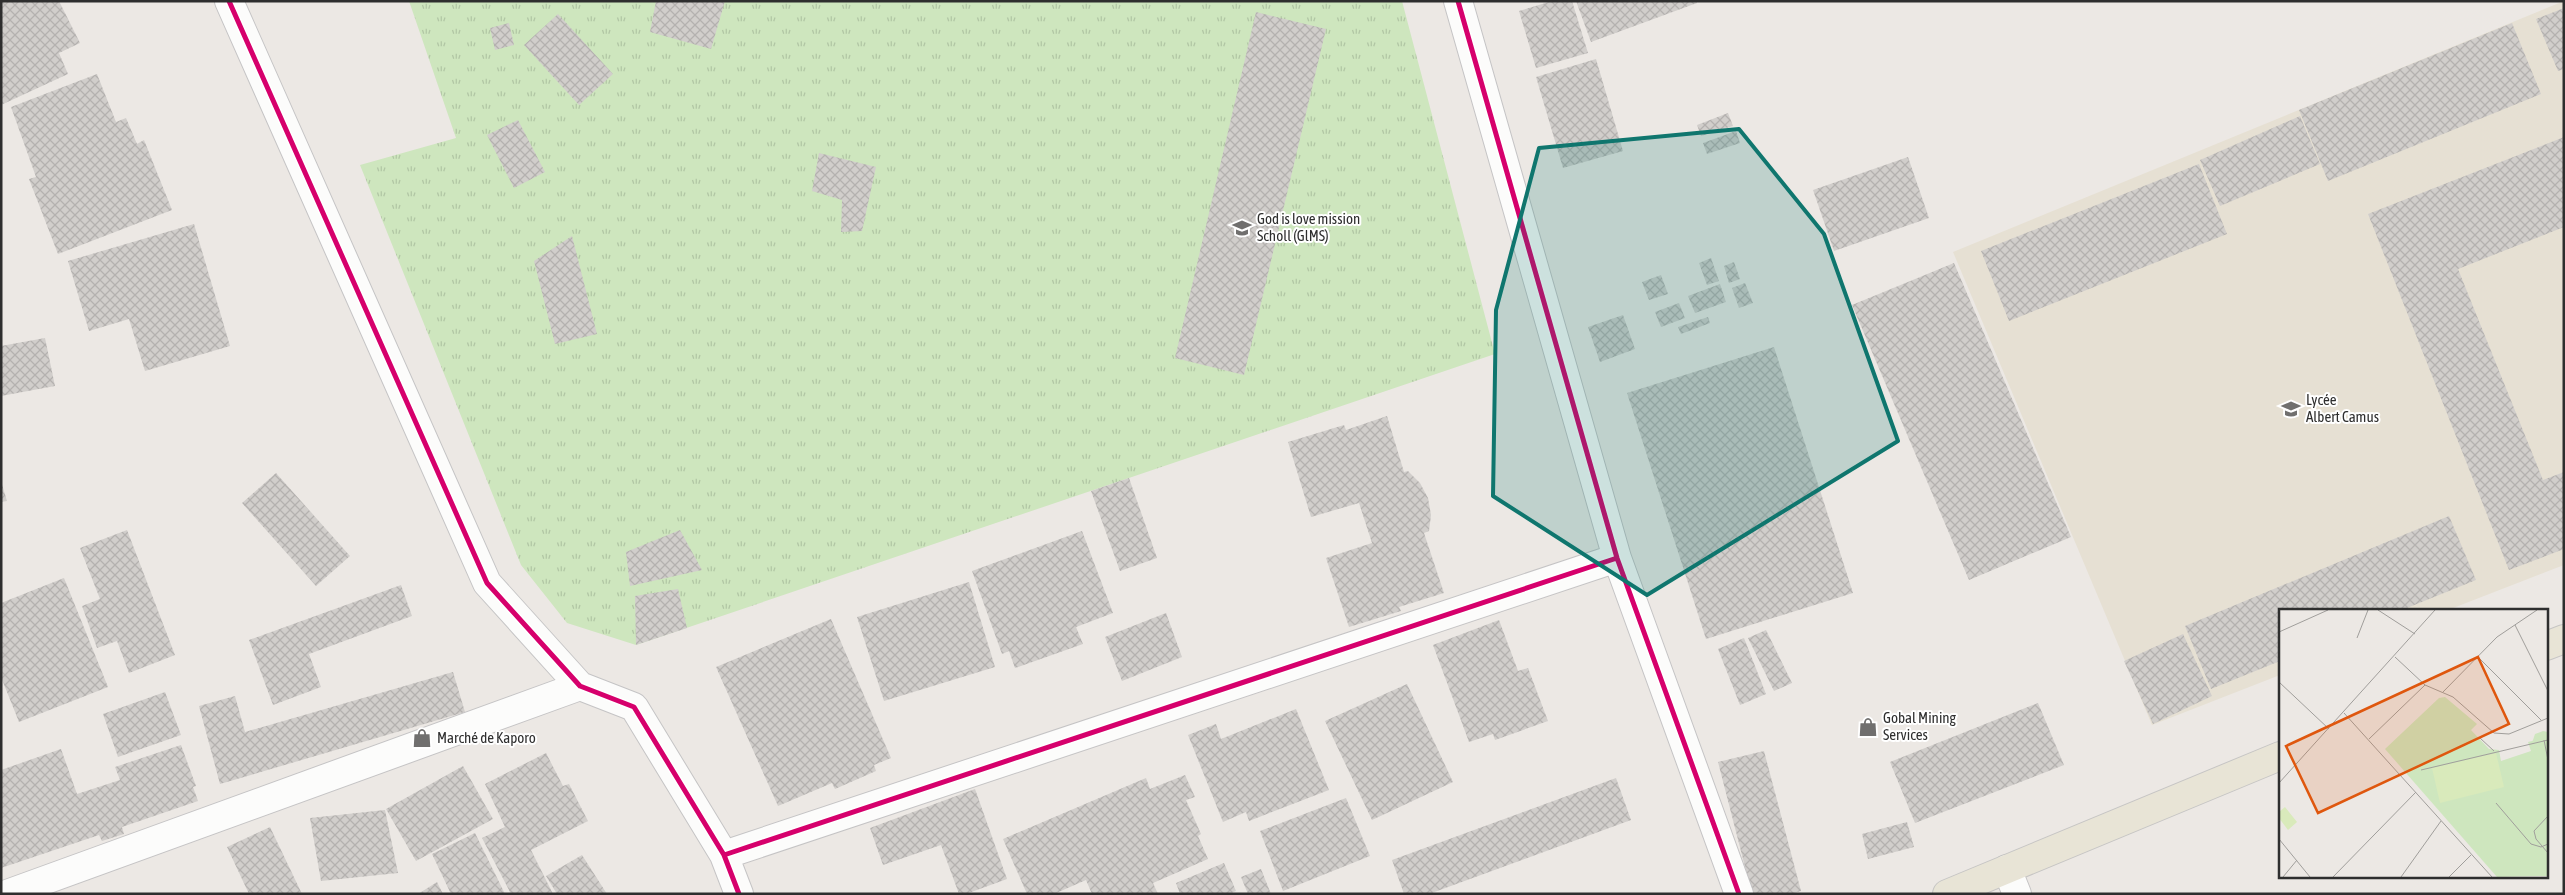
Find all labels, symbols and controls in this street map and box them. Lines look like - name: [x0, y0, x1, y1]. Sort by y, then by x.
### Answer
- place label: God is love mission Scholl (GlMS): [1257, 210, 1360, 244]
- school or university icon: God is love mission Scholl (GlMS): [1231, 217, 1253, 239]
- place label: Lycée Albert Camus: [2306, 391, 2379, 425]
- school or university icon: Lycée Albert Camus: [2280, 398, 2302, 420]
- inset map: [2279, 609, 2548, 878]
- place label: Gobal Mining Services: [1883, 709, 1957, 743]
- shop icon: Gobal Mining Services: [1857, 716, 1879, 738]
- shop icon: Marché de Kaporo: [411, 727, 433, 749]
- place label: Marché de Kaporo: [437, 729, 536, 746]

